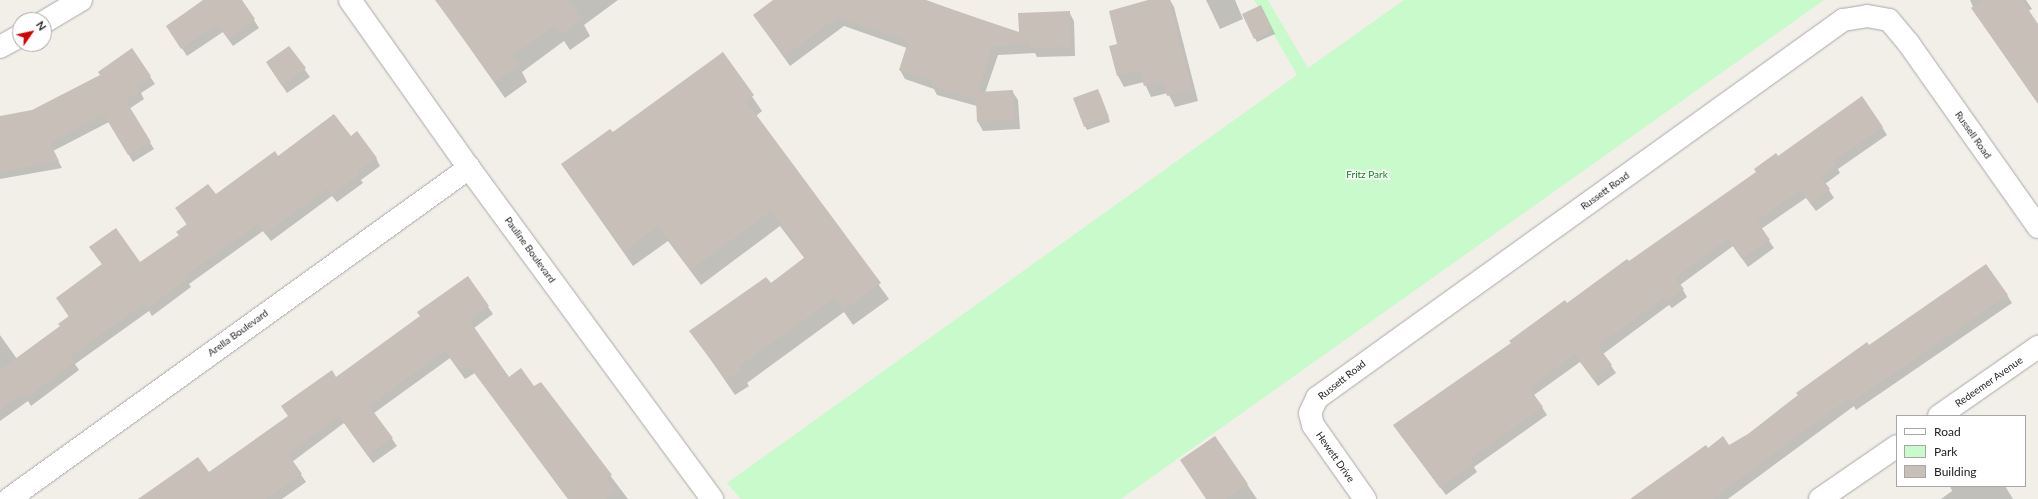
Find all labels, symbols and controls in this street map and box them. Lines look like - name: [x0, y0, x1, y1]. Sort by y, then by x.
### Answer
- north arrow: [12, 12, 52, 52]
- text: N: [34, 18, 49, 33]
- street label: Russell Road: [1952, 109, 1994, 161]
- park label: Fritz Park: [1346, 169, 1388, 181]
- street label: Russett Road: [1578, 169, 1632, 213]
- street label: Pauline Boulevard: [502, 215, 558, 285]
- street label: Arella Boulevard: [205, 307, 271, 359]
- street label: Redeemer Avenue: [1953, 354, 2025, 410]
- street label: Russett Road: [1316, 358, 1368, 402]
- legend: [1896, 415, 2026, 487]
- text: Road: [1934, 424, 1961, 439]
- street label: Hewett Drive: [1313, 429, 1357, 485]
- text: Park: [1934, 444, 1957, 459]
- text: Building: [1934, 464, 1977, 479]

